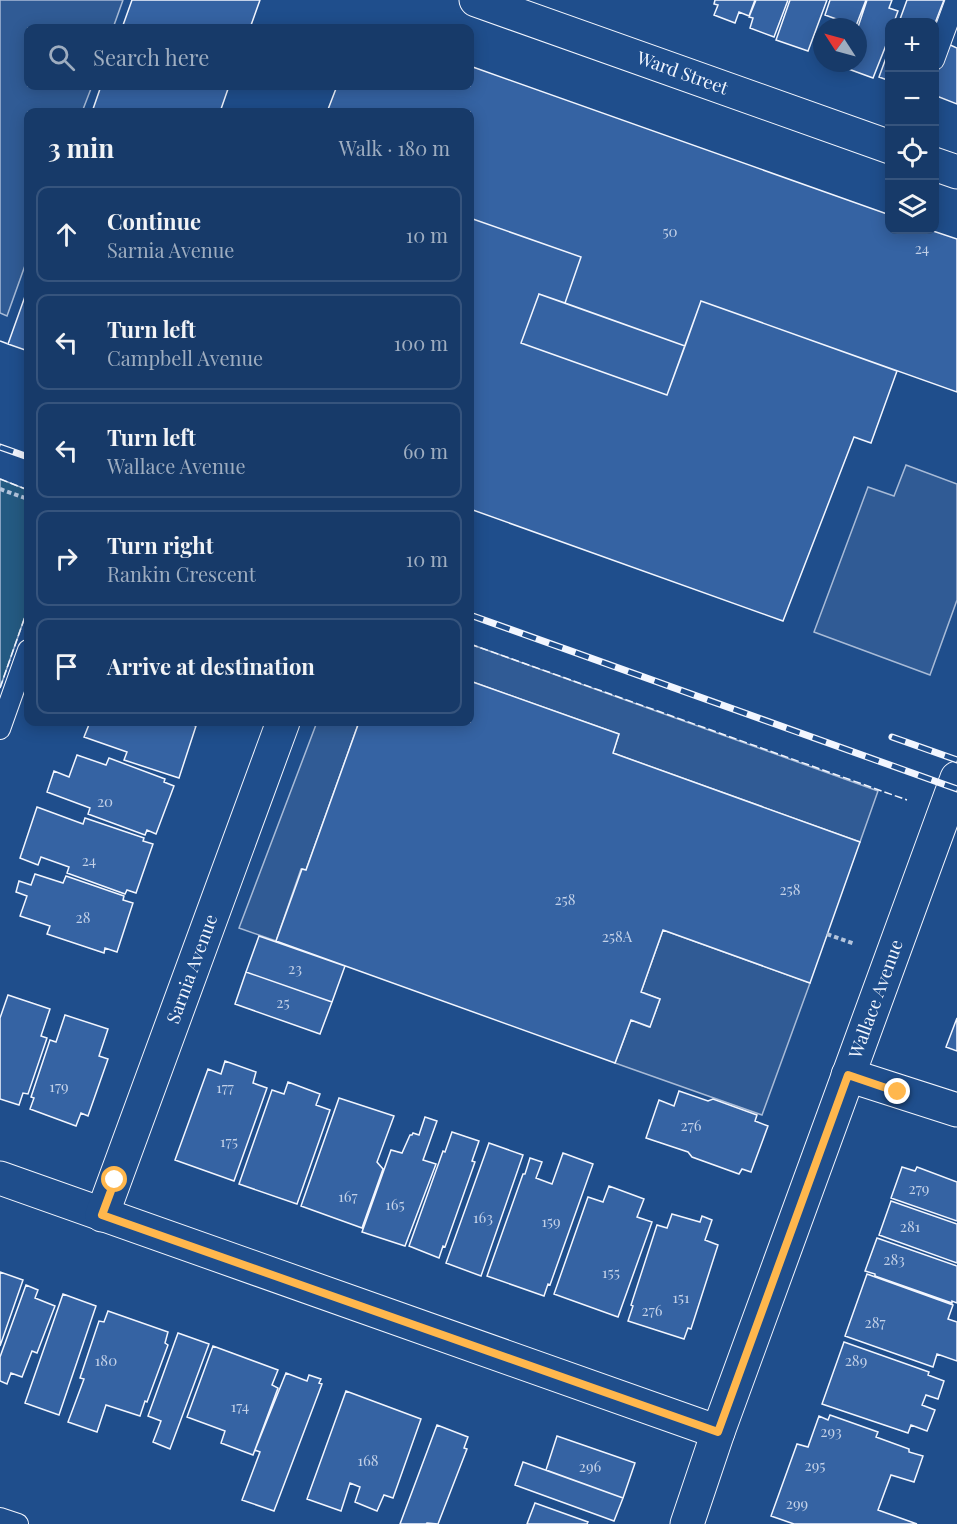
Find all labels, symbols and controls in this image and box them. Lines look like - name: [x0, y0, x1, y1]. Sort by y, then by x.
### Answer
- north arrow: [813, 18, 867, 72]
- map controls: [885, 18, 939, 234]
- button: +: [885, 18, 939, 72]
- search box: [24, 24, 474, 90]
- icon: search: [45, 41, 78, 74]
- text: Search here: [93, 42, 209, 72]
- street label: Ward Street: [633, 45, 732, 100]
- button: −: [885, 72, 939, 126]
- button: locate: [885, 126, 939, 180]
- text: 3 min: [48, 130, 114, 165]
- text: Walk · 180 m: [339, 134, 450, 161]
- button: layers: [885, 180, 939, 234]
- text: Continue: [107, 206, 201, 236]
- icon: ahead: [50, 218, 83, 251]
- text: 10 m: [406, 221, 448, 248]
- house number: 50: [662, 221, 678, 241]
- text: Sarnia Avenue: [107, 236, 234, 263]
- house number: 24: [915, 238, 929, 258]
- text: Turn left: [107, 314, 196, 344]
- icon: left: [50, 326, 83, 359]
- text: 100 m: [394, 329, 448, 356]
- text: Campbell Avenue: [107, 344, 263, 371]
- text: Turn left: [107, 422, 196, 452]
- icon: left: [50, 434, 83, 467]
- text: 60 m: [403, 437, 448, 464]
- text: Wallace Avenue: [107, 452, 246, 479]
- text: Turn right: [107, 530, 213, 560]
- icon: right: [50, 542, 83, 575]
- text: 10 m: [406, 545, 448, 572]
- text: Rankin Crescent: [107, 560, 256, 587]
- icon: arrive: [50, 650, 83, 683]
- text: Arrive at destination: [107, 651, 315, 681]
- house number: 20: [97, 791, 113, 811]
- house number: 24: [82, 850, 96, 870]
- house number: 258: [779, 879, 801, 899]
- house number: 258: [554, 889, 576, 909]
- house number: 28: [76, 907, 91, 927]
- street label: Sarnia Avenue: [160, 911, 222, 1027]
- house number: 258A: [602, 926, 633, 946]
- street label: Wallace Avenue: [842, 936, 908, 1062]
- house number: 23: [288, 958, 302, 978]
- house number: 25: [276, 992, 290, 1012]
- house number: 179: [49, 1076, 69, 1096]
- house number: 177: [216, 1077, 234, 1097]
- route end: [884, 1078, 910, 1104]
- house number: 276: [680, 1115, 702, 1135]
- house number: 175: [220, 1131, 238, 1151]
- route start: [101, 1166, 127, 1192]
- house number: 279: [909, 1178, 929, 1198]
- house number: 167: [338, 1186, 358, 1206]
- house number: 165: [385, 1194, 405, 1214]
- house number: 163: [473, 1207, 493, 1227]
- house number: 159: [541, 1211, 561, 1231]
- house number: 281: [900, 1216, 921, 1236]
- house number: 283: [883, 1249, 905, 1269]
- house number: 155: [602, 1262, 620, 1282]
- house number: 151: [672, 1287, 690, 1307]
- house number: 276: [641, 1300, 663, 1320]
- house number: 287: [864, 1312, 886, 1332]
- house number: 180: [95, 1350, 117, 1370]
- house number: 289: [845, 1350, 867, 1370]
- house number: 174: [231, 1396, 249, 1416]
- house number: 293: [820, 1421, 842, 1441]
- house number: 168: [357, 1450, 379, 1470]
- house number: 295: [804, 1455, 826, 1475]
- house number: 296: [579, 1456, 602, 1476]
- house number: 299: [786, 1493, 808, 1513]

